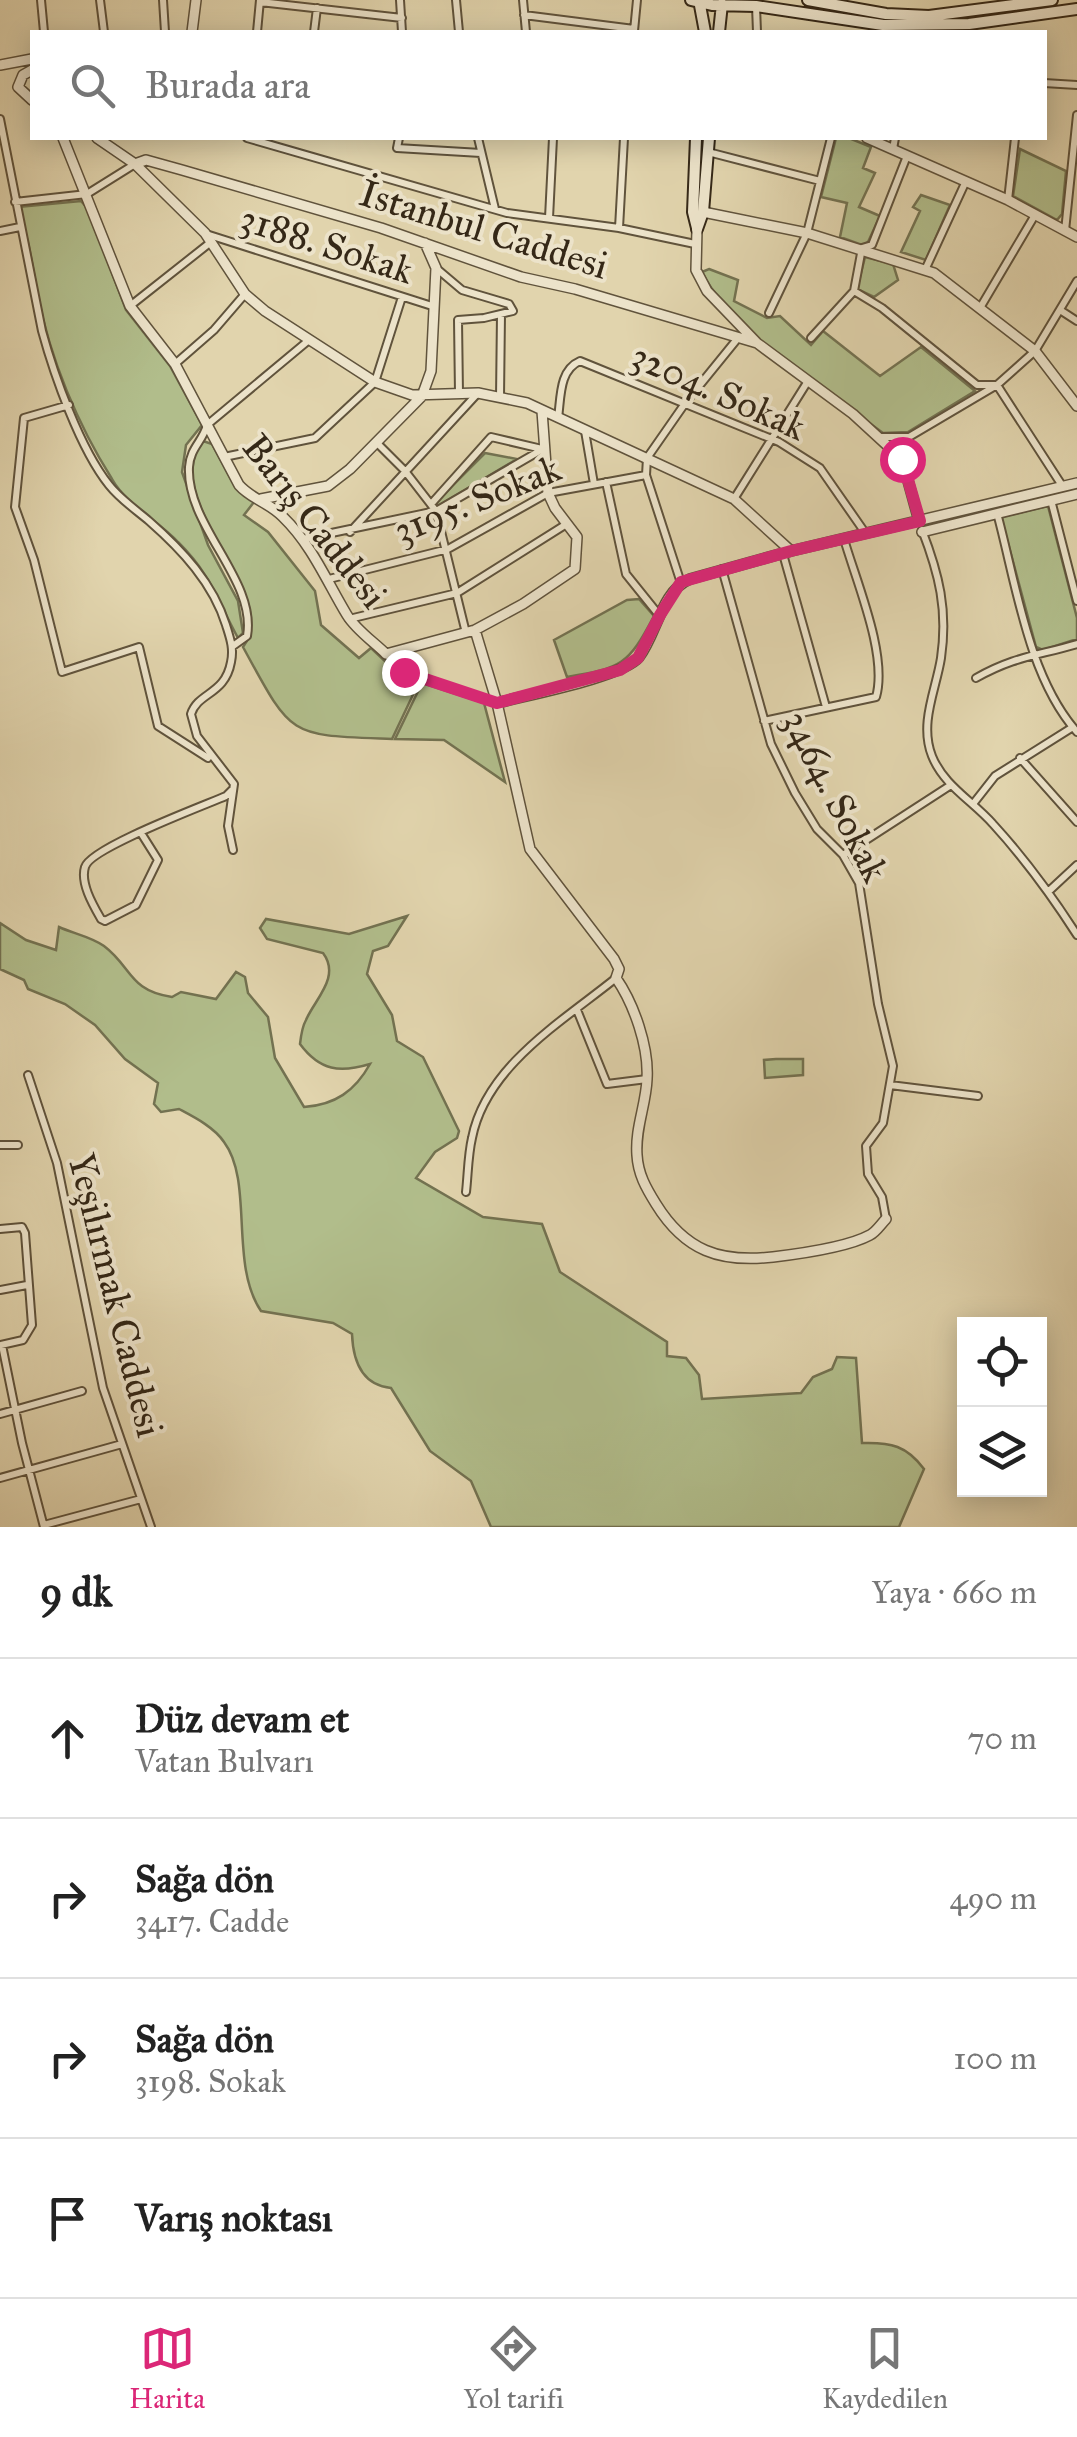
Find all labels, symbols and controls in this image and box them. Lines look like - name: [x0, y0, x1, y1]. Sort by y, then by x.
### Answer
- search box: [30, 30, 1047, 140]
- icon: search: [65, 58, 120, 113]
- text: Burada ara: [145, 62, 310, 108]
- street label: İstanbul Caddesi: [354, 169, 614, 289]
- street label: 3188. Sokak: [235, 194, 420, 294]
- street label: 3204. Sokak: [624, 332, 814, 450]
- street label: Barış Caddesi: [232, 425, 397, 618]
- route start: [880, 437, 926, 483]
- street label: 3195. Sokak: [387, 445, 567, 553]
- route end: [382, 650, 428, 696]
- street label: 3464. Sokak: [773, 703, 899, 890]
- street label: Yeşilırmak Caddesi: [58, 1148, 173, 1442]
- map controls: [957, 1317, 1047, 1497]
- button: locate: [957, 1317, 1047, 1407]
- button: layers: [957, 1407, 1047, 1497]
- text: 9 dk: [40, 1566, 112, 1618]
- text: Yaya · 660 m: [871, 1573, 1037, 1612]
- text: Düz devam et: [135, 1696, 349, 1742]
- icon: ahead: [40, 1711, 95, 1766]
- text: 70 m: [968, 1719, 1037, 1758]
- text: Vatan Bulvarı: [135, 1742, 313, 1781]
- text: Sağa dön: [135, 1856, 274, 1902]
- icon: right: [40, 1871, 95, 1926]
- text: 490 m: [950, 1879, 1037, 1918]
- text: 3417. Cadde: [135, 1902, 289, 1941]
- text: Sağa dön: [135, 2016, 274, 2062]
- icon: right: [40, 2031, 95, 2086]
- text: 100 m: [953, 2039, 1037, 2078]
- text: 3198. Sokak: [135, 2062, 286, 2101]
- icon: arrive: [40, 2191, 95, 2246]
- text: Varış noktası: [135, 2195, 332, 2241]
- tab: Harita: [129, 2321, 205, 2416]
- tab: Yol tarifi: [463, 2321, 564, 2416]
- tab: Kaydedilen: [822, 2321, 948, 2416]

